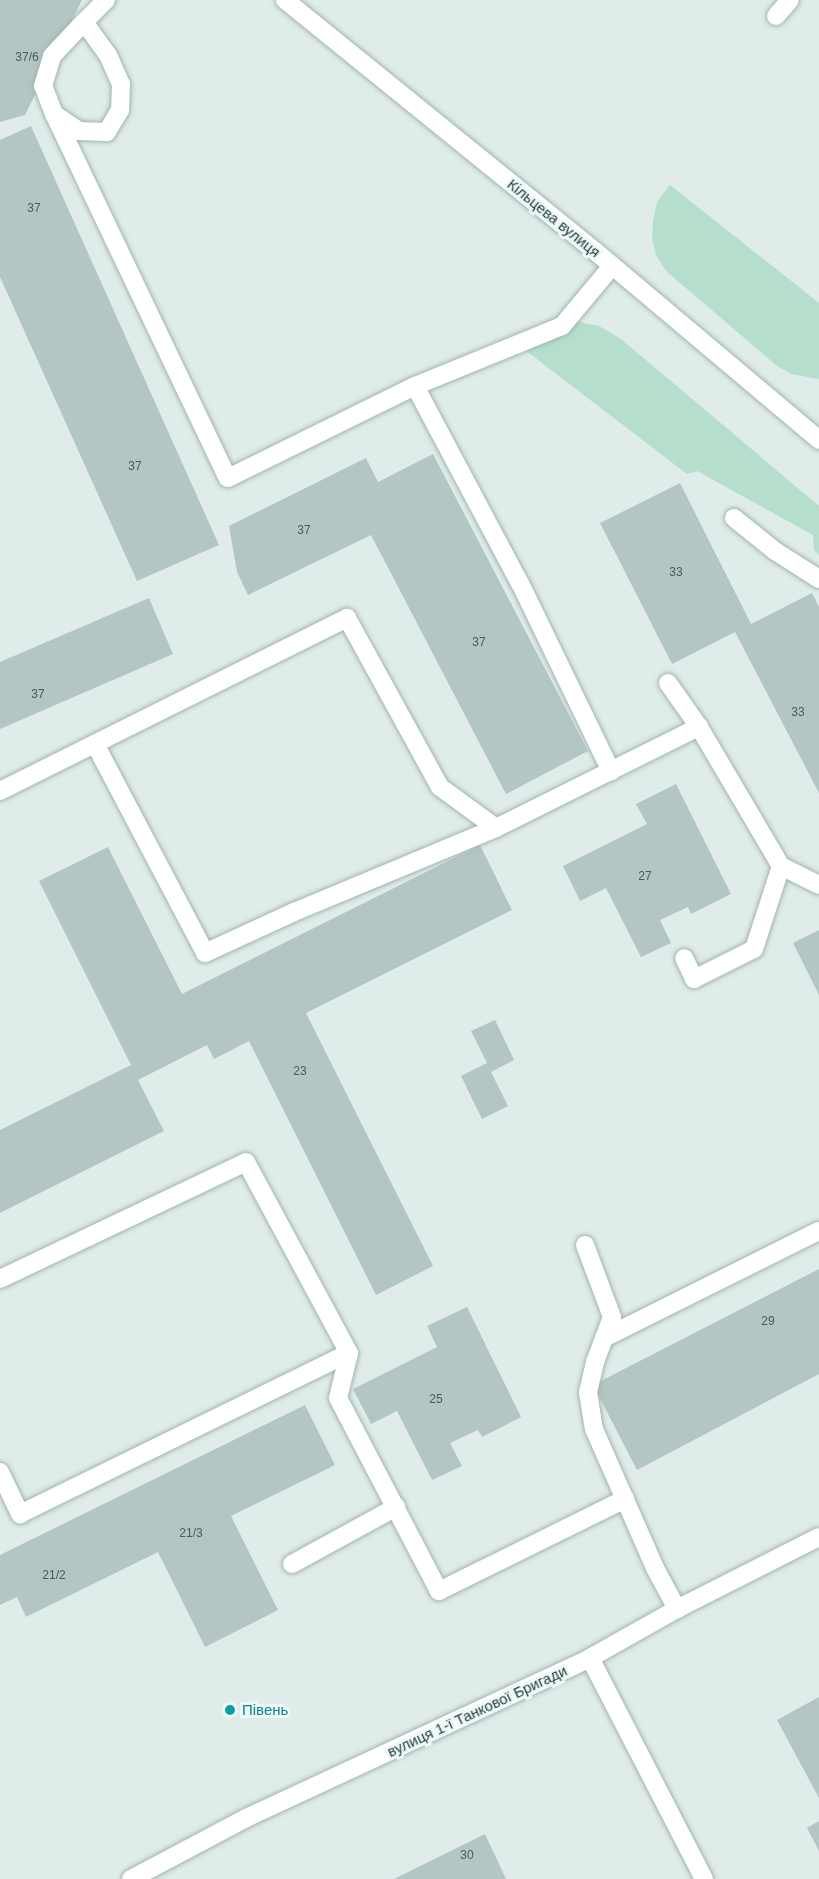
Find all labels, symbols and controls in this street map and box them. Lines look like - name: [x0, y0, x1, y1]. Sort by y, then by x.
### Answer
- house number: 37/6: [15, 51, 39, 65]
- street label: Кільцева вулиця: [504, 175, 604, 261]
- house number: 37: [27, 202, 41, 216]
- house number: 37: [128, 460, 142, 474]
- house number: 37: [297, 524, 311, 538]
- house number: 33: [669, 566, 683, 580]
- house number: 37: [472, 636, 486, 650]
- house number: 37: [31, 688, 45, 702]
- house number: 33: [791, 706, 805, 720]
- house number: 27: [638, 870, 652, 884]
- house number: 23: [293, 1065, 307, 1079]
- house number: 29: [761, 1315, 775, 1329]
- house number: 25: [429, 1393, 443, 1407]
- house number: 21/3: [179, 1527, 203, 1541]
- house number: 21/2: [42, 1569, 66, 1583]
- street label: вулиця 1-ї Танкової Бригади: [384, 1661, 570, 1761]
- place label: Півень: [242, 1701, 288, 1719]
- marker: Півень: [223, 1703, 237, 1717]
- house number: 30: [460, 1849, 474, 1863]

